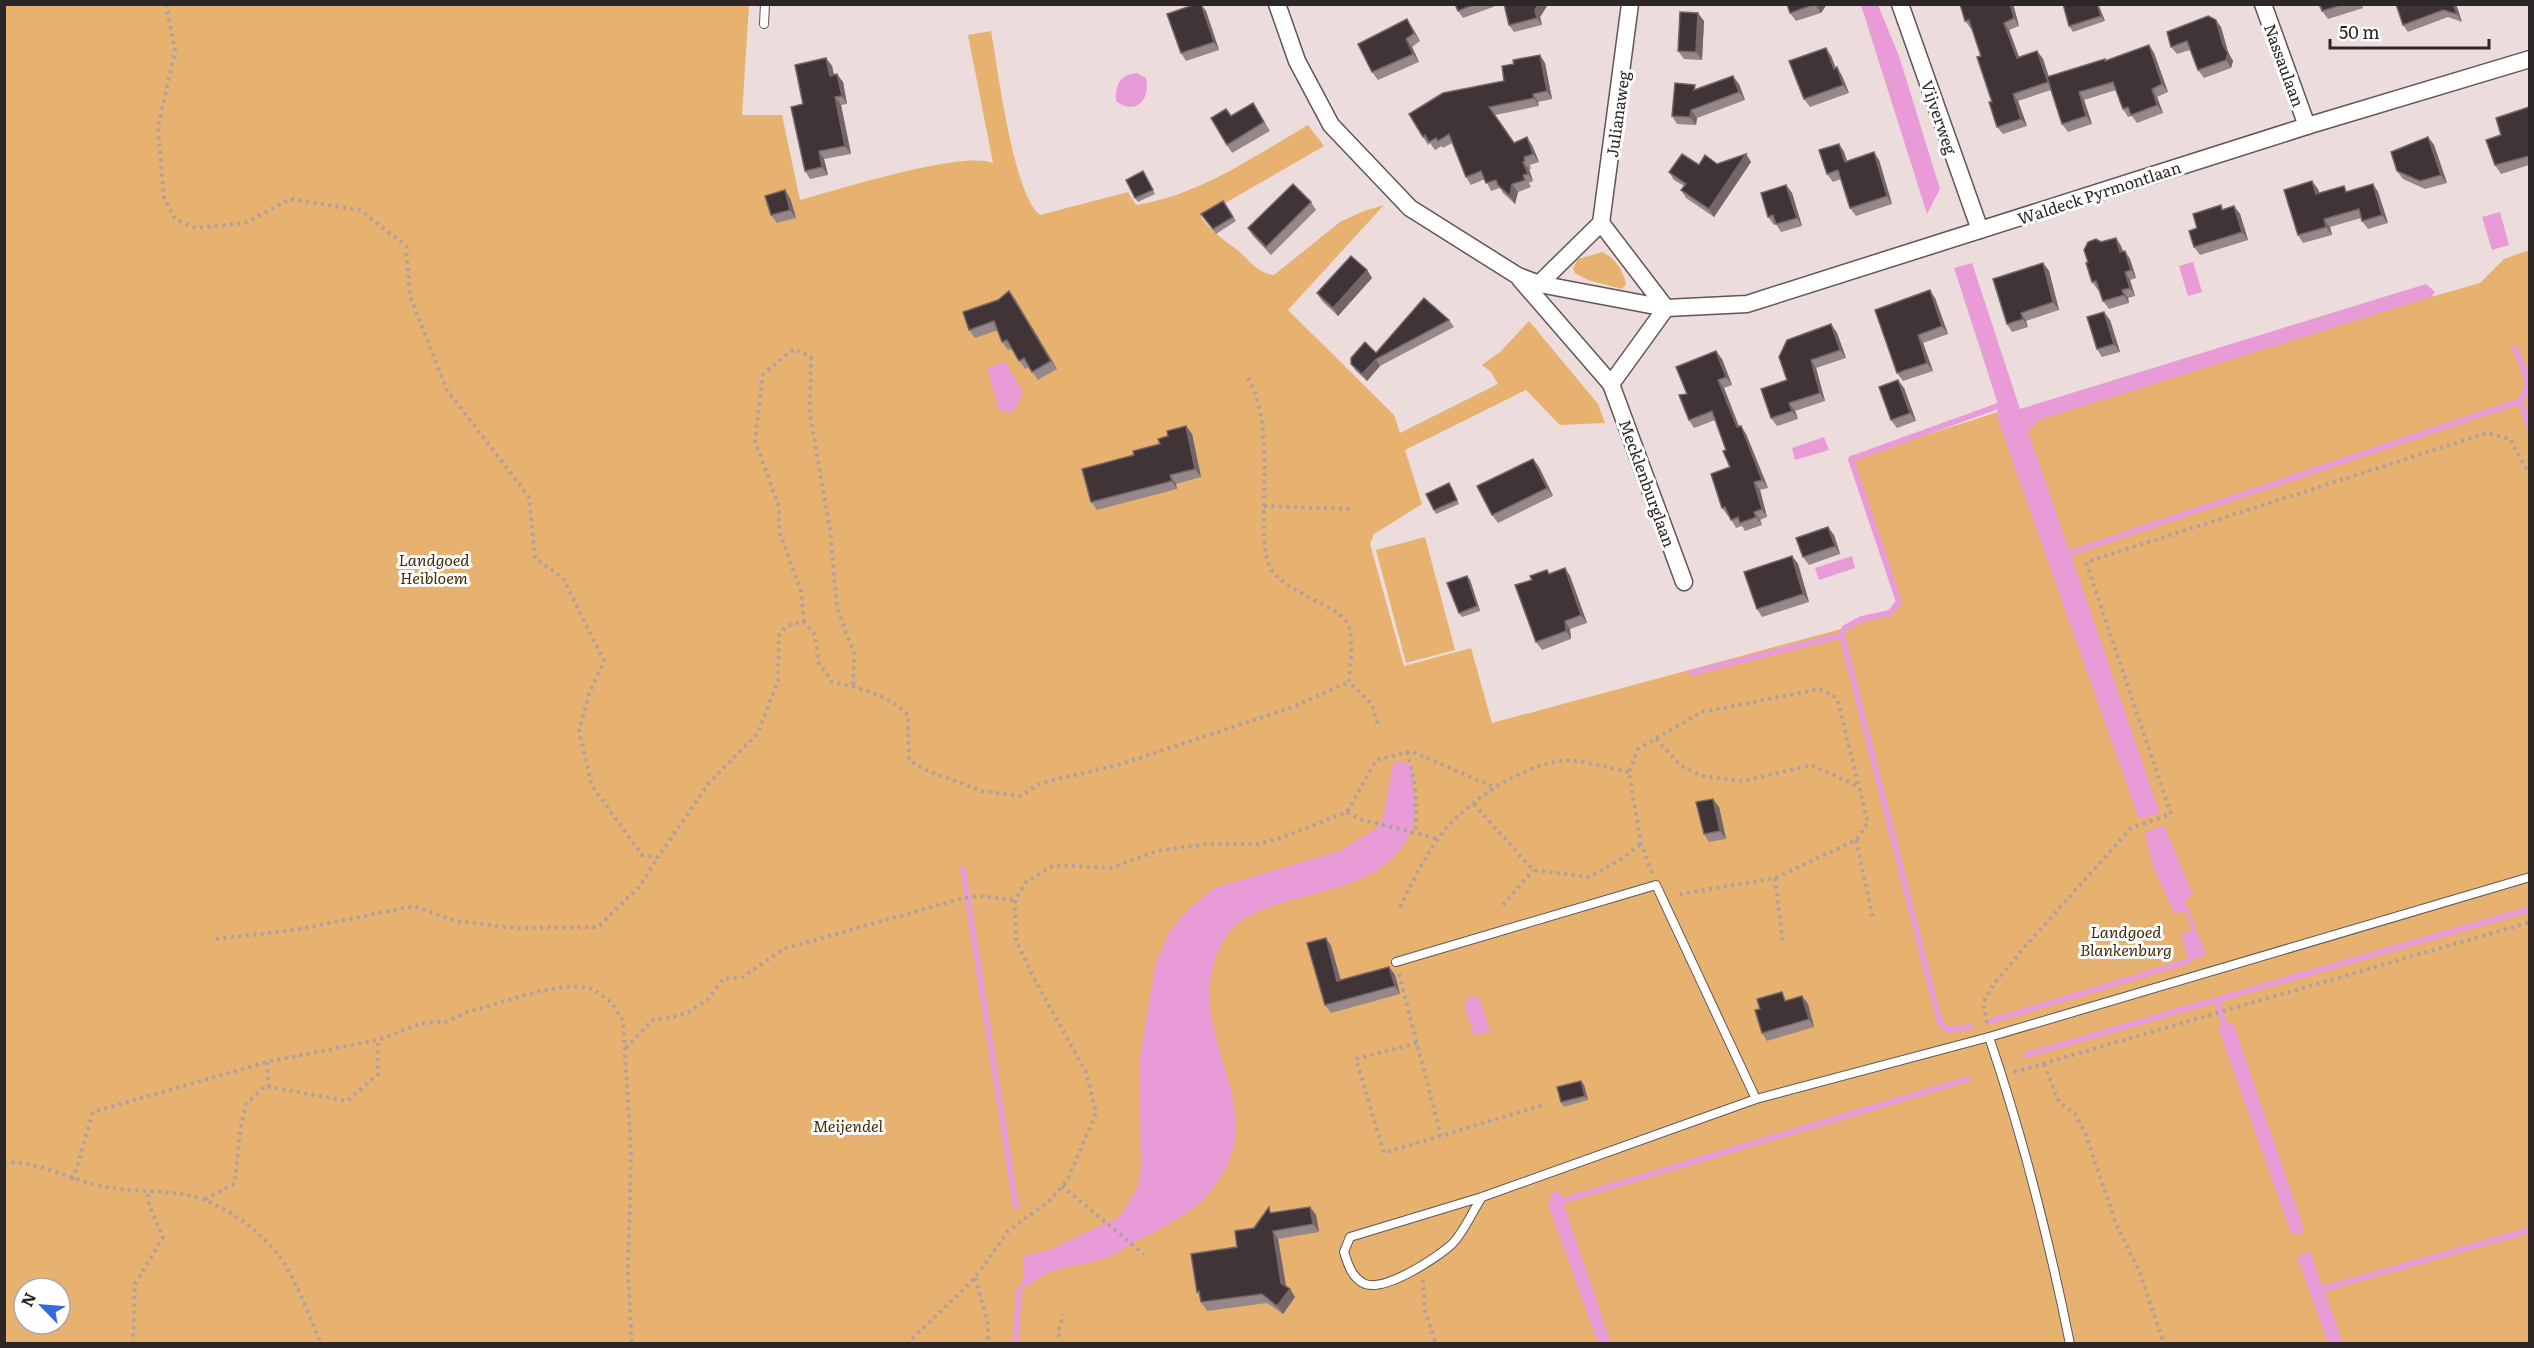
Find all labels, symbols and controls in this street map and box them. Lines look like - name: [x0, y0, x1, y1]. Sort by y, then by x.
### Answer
- scale bar: [2330, 12, 2489, 50]
- text: 50 m: [2339, 18, 2380, 45]
- street label: Nassaulaan: [2259, 20, 2311, 110]
- street label: Julianaweg: [1599, 69, 1635, 159]
- street label: Vijverweg: [1916, 77, 1964, 157]
- street label: Waldeck Pyrmontlaan: [2014, 154, 2184, 230]
- street label: Mecklenburglaan: [1614, 416, 1682, 551]
- park label: Landgoed Heibloem: [399, 547, 470, 589]
- park label: Landgoed Blankenburg: [2080, 919, 2172, 961]
- park label: Meijendel: [813, 1113, 883, 1137]
- north arrow: [12, 1276, 72, 1336]
- text: N: [14, 1288, 41, 1310]

